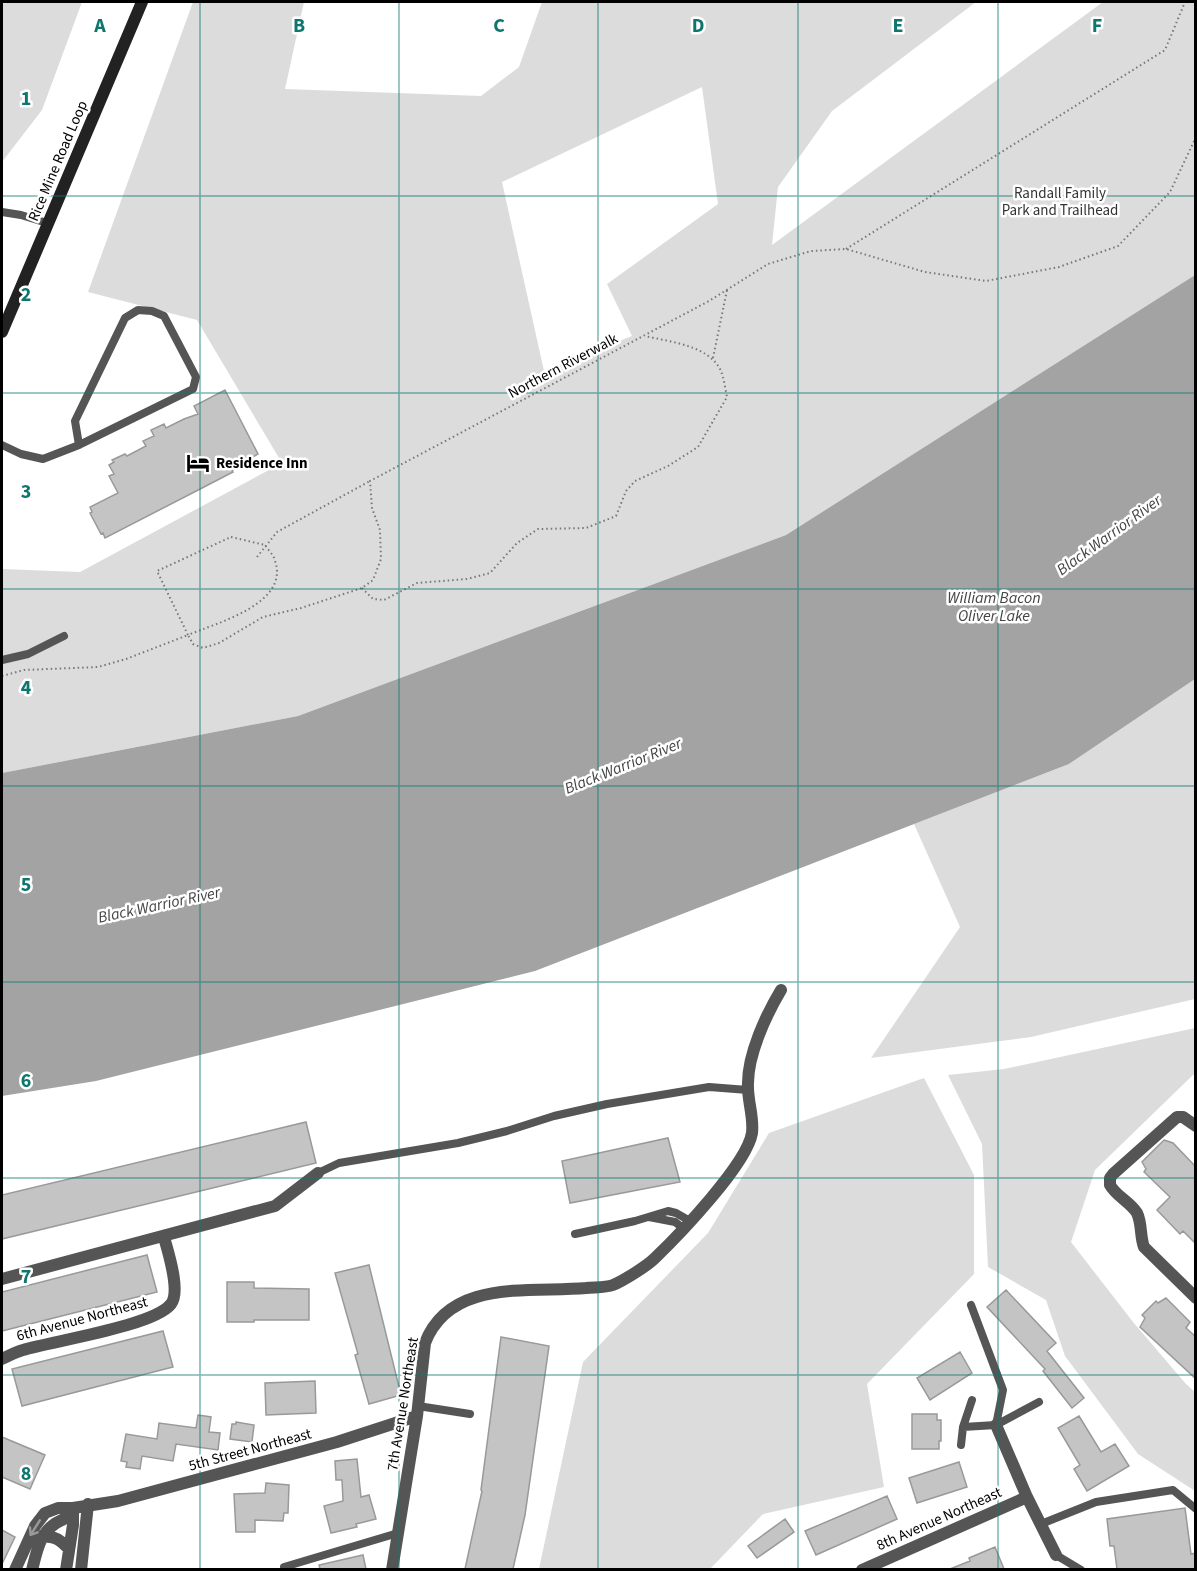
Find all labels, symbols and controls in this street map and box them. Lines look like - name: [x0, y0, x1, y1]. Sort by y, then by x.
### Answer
- text: A: [93, 12, 106, 40]
- text: B: [293, 12, 305, 40]
- text: C: [493, 12, 505, 40]
- text: D: [692, 12, 704, 40]
- text: E: [893, 12, 903, 40]
- text: F: [1092, 12, 1102, 40]
- text: 1: [21, 85, 31, 113]
- street label: Rice Mine Road Loop: [23, 97, 93, 225]
- park label: Randall Family Park and Trailhead: [1002, 183, 1118, 221]
- text: 2: [21, 281, 31, 309]
- street label: Northern Riverwalk: [504, 328, 622, 404]
- hotel icon: Residence Inn: [185, 450, 211, 476]
- place label: Residence Inn: [216, 453, 308, 474]
- text: 3: [21, 478, 31, 506]
- water label: Black Warrior River: [1052, 489, 1167, 581]
- water label: William Bacon Oliver Lake: [947, 587, 1041, 627]
- text: 4: [21, 674, 32, 702]
- water label: Black Warrior River: [561, 732, 686, 800]
- text: 5: [21, 871, 31, 899]
- water label: Black Warrior River: [96, 881, 224, 929]
- text: 6: [21, 1067, 31, 1095]
- text: 7: [21, 1263, 31, 1291]
- street label: 6th Avenue Northeast: [14, 1291, 150, 1347]
- street label: 7th Avenue Northeast: [382, 1336, 424, 1472]
- street label: 5th Street Northeast: [186, 1424, 314, 1476]
- text: 8: [21, 1460, 31, 1488]
- street label: 8th Avenue Northeast: [873, 1482, 1005, 1556]
- one-way arrow: [29, 1519, 41, 1536]

